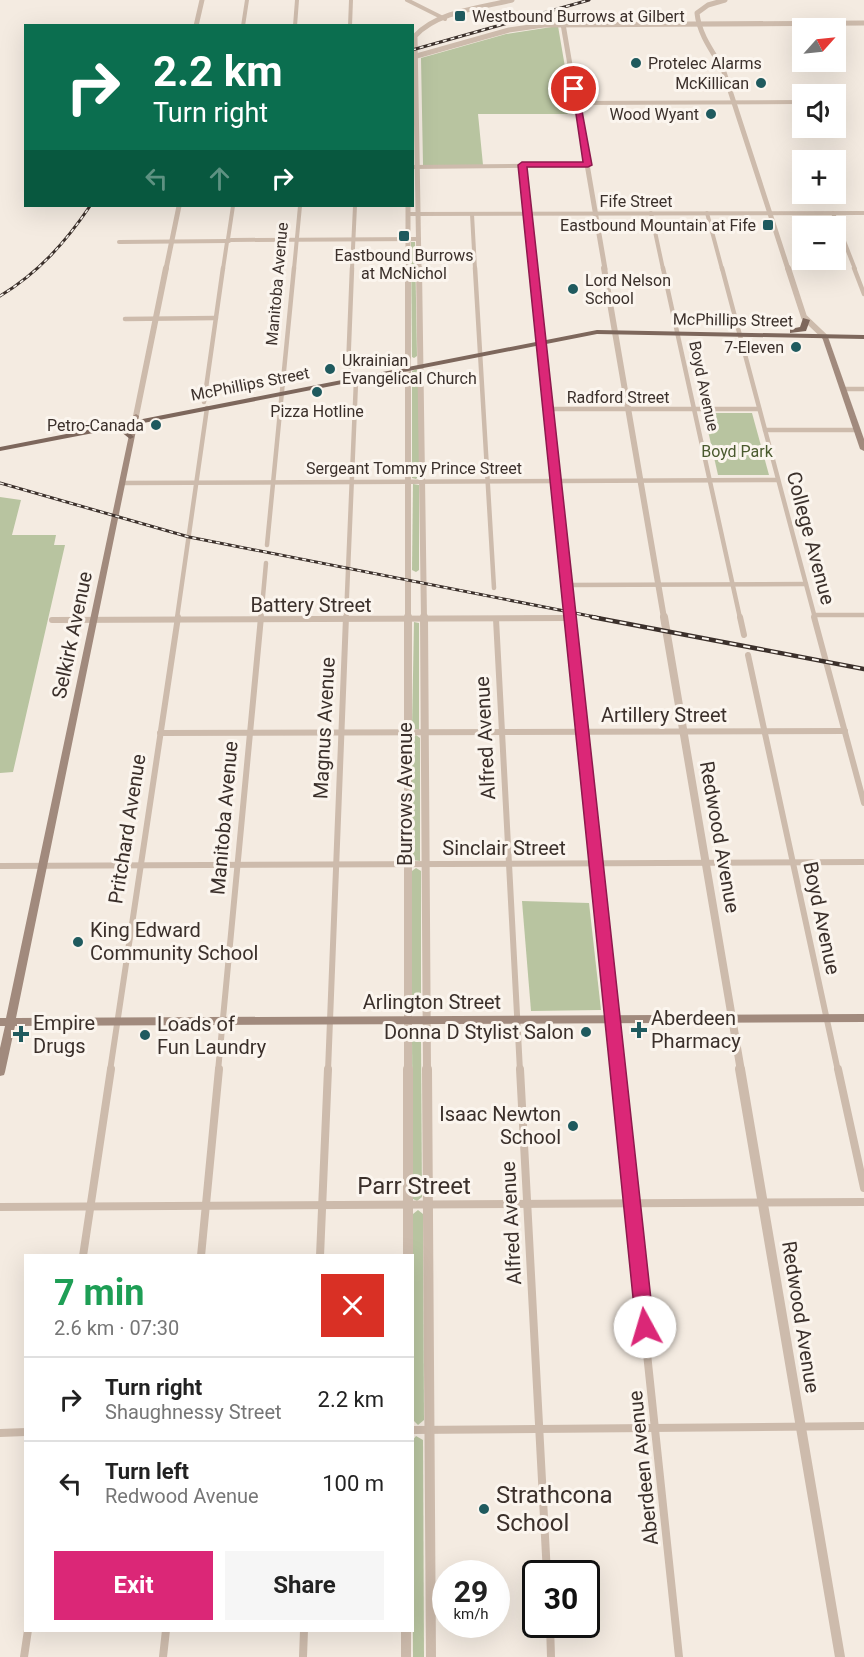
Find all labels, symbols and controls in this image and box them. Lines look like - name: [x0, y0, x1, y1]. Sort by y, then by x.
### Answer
- place label: Westbound Burrows at Gilbert: [472, 7, 685, 26]
- marker: Westbound Burrows at Gilbert: [453, 9, 467, 23]
- north arrow: [792, 18, 846, 72]
- map controls: [792, 18, 846, 270]
- text: 2.2 km: [153, 47, 283, 96]
- icon: right: [54, 48, 132, 126]
- place label: Protelec Alarms: [648, 54, 762, 73]
- marker: Protelec Alarms: [629, 56, 643, 70]
- pin: [548, 63, 599, 114]
- icon: arrive: [557, 72, 590, 105]
- place label: McKillican: [675, 74, 749, 93]
- marker: McKillican: [754, 76, 768, 90]
- button: sound: [792, 84, 846, 138]
- text: Turn right: [153, 97, 268, 129]
- place label: Wood Wyant: [609, 105, 699, 124]
- marker: Wood Wyant: [704, 107, 718, 121]
- button: +: [792, 150, 846, 204]
- icon: left: [140, 162, 173, 195]
- icon: ahead: [203, 162, 236, 195]
- icon: right: [266, 162, 299, 195]
- street label: Fife Street: [600, 192, 672, 211]
- place label: Eastbound Mountain at Fife: [560, 216, 756, 235]
- button: −: [792, 216, 846, 270]
- marker: Eastbound Mountain at Fife: [761, 218, 775, 232]
- street label: Manitoba Avenue: [262, 222, 292, 346]
- marker: Eastbound Burrows at McNichol: [397, 229, 411, 243]
- place label: Eastbound Burrows at McNichol: [335, 246, 473, 283]
- place label: Lord Nelson School: [585, 271, 671, 308]
- marker: Lord Nelson School: [566, 282, 580, 296]
- street label: McPhillips Street: [673, 309, 793, 331]
- place label: 7-Eleven: [724, 338, 784, 357]
- street label: Boyd Avenue: [685, 339, 723, 433]
- marker: 7-Eleven: [789, 340, 803, 354]
- place label: Ukrainian Evangelical Church: [342, 351, 477, 388]
- marker: Ukrainian Evangelical Church: [323, 362, 337, 376]
- street label: McPhillips Street: [189, 363, 311, 405]
- marker: Pizza Hotline: [310, 385, 324, 399]
- street label: Radford Street: [567, 388, 669, 407]
- place label: Pizza Hotline: [270, 402, 364, 421]
- place label: Petro-Canada: [47, 416, 144, 435]
- marker: Petro-Canada: [149, 418, 163, 432]
- park label: Boyd Park: [701, 442, 774, 461]
- street label: Sergeant Tommy Prince Street: [306, 459, 522, 478]
- street label: College Avenue: [782, 469, 840, 607]
- street label: Selkirk Avenue: [47, 569, 97, 701]
- street label: Battery Street: [250, 593, 372, 617]
- street label: Magnus Avenue: [308, 656, 340, 800]
- street label: Alfred Avenue: [470, 676, 500, 800]
- street label: Artillery Street: [601, 703, 727, 727]
- street label: Burrows Avenue: [393, 722, 417, 866]
- street label: Manitoba Avenue: [205, 740, 243, 896]
- street label: Pritchard Avenue: [103, 752, 151, 906]
- street label: Redwood Avenue: [695, 759, 745, 915]
- street label: Sinclair Street: [442, 836, 566, 860]
- street label: Boyd Avenue: [798, 859, 846, 977]
- place label: King Edward Community School: [90, 918, 258, 965]
- marker: King Edward Community School: [71, 935, 85, 949]
- street label: Arlington Street: [363, 990, 501, 1014]
- place label: Aberdeen Pharmacy: [651, 1006, 741, 1053]
- place label: Empire Drugs: [33, 1011, 95, 1058]
- place label: Loads of Fun Laundry: [157, 1012, 267, 1059]
- place label: Donna D Stylist Salon: [384, 1020, 574, 1044]
- marker: Aberdeen Pharmacy: [632, 1023, 646, 1037]
- marker: Donna D Stylist Salon: [579, 1025, 593, 1039]
- marker: Empire Drugs: [14, 1027, 28, 1041]
- marker: Loads of Fun Laundry: [138, 1028, 152, 1042]
- place label: Isaac Newton School: [439, 1102, 561, 1149]
- marker: Isaac Newton School: [566, 1119, 580, 1133]
- street label: Alfred Avenue: [496, 1161, 526, 1285]
- street label: Parr Street: [357, 1172, 471, 1200]
- street label: Redwood Avenue: [777, 1239, 825, 1395]
- text: 7 min: [54, 1272, 145, 1314]
- button: close: [321, 1274, 384, 1337]
- position arrow: [613, 1295, 677, 1359]
- text: 2.6 km · 07:30: [54, 1316, 179, 1340]
- text: Turn right: [105, 1375, 202, 1400]
- icon: right: [54, 1383, 87, 1416]
- text: 2.2 km: [318, 1387, 384, 1412]
- street label: Aberdeen Avenue: [623, 1389, 663, 1547]
- text: Shaughnessy Street: [105, 1400, 282, 1424]
- text: Turn left: [105, 1459, 189, 1484]
- icon: left: [54, 1467, 87, 1500]
- text: 100 m: [322, 1471, 384, 1496]
- place label: Strathcona School: [496, 1481, 612, 1537]
- text: Redwood Avenue: [105, 1484, 259, 1508]
- marker: Strathcona School: [477, 1502, 491, 1516]
- button: Exit: [54, 1551, 213, 1620]
- button: Share: [225, 1551, 384, 1620]
- speed limit sign: 30: [522, 1560, 600, 1638]
- text: 29: [454, 1574, 488, 1609]
- text: km/h: [453, 1605, 489, 1623]

